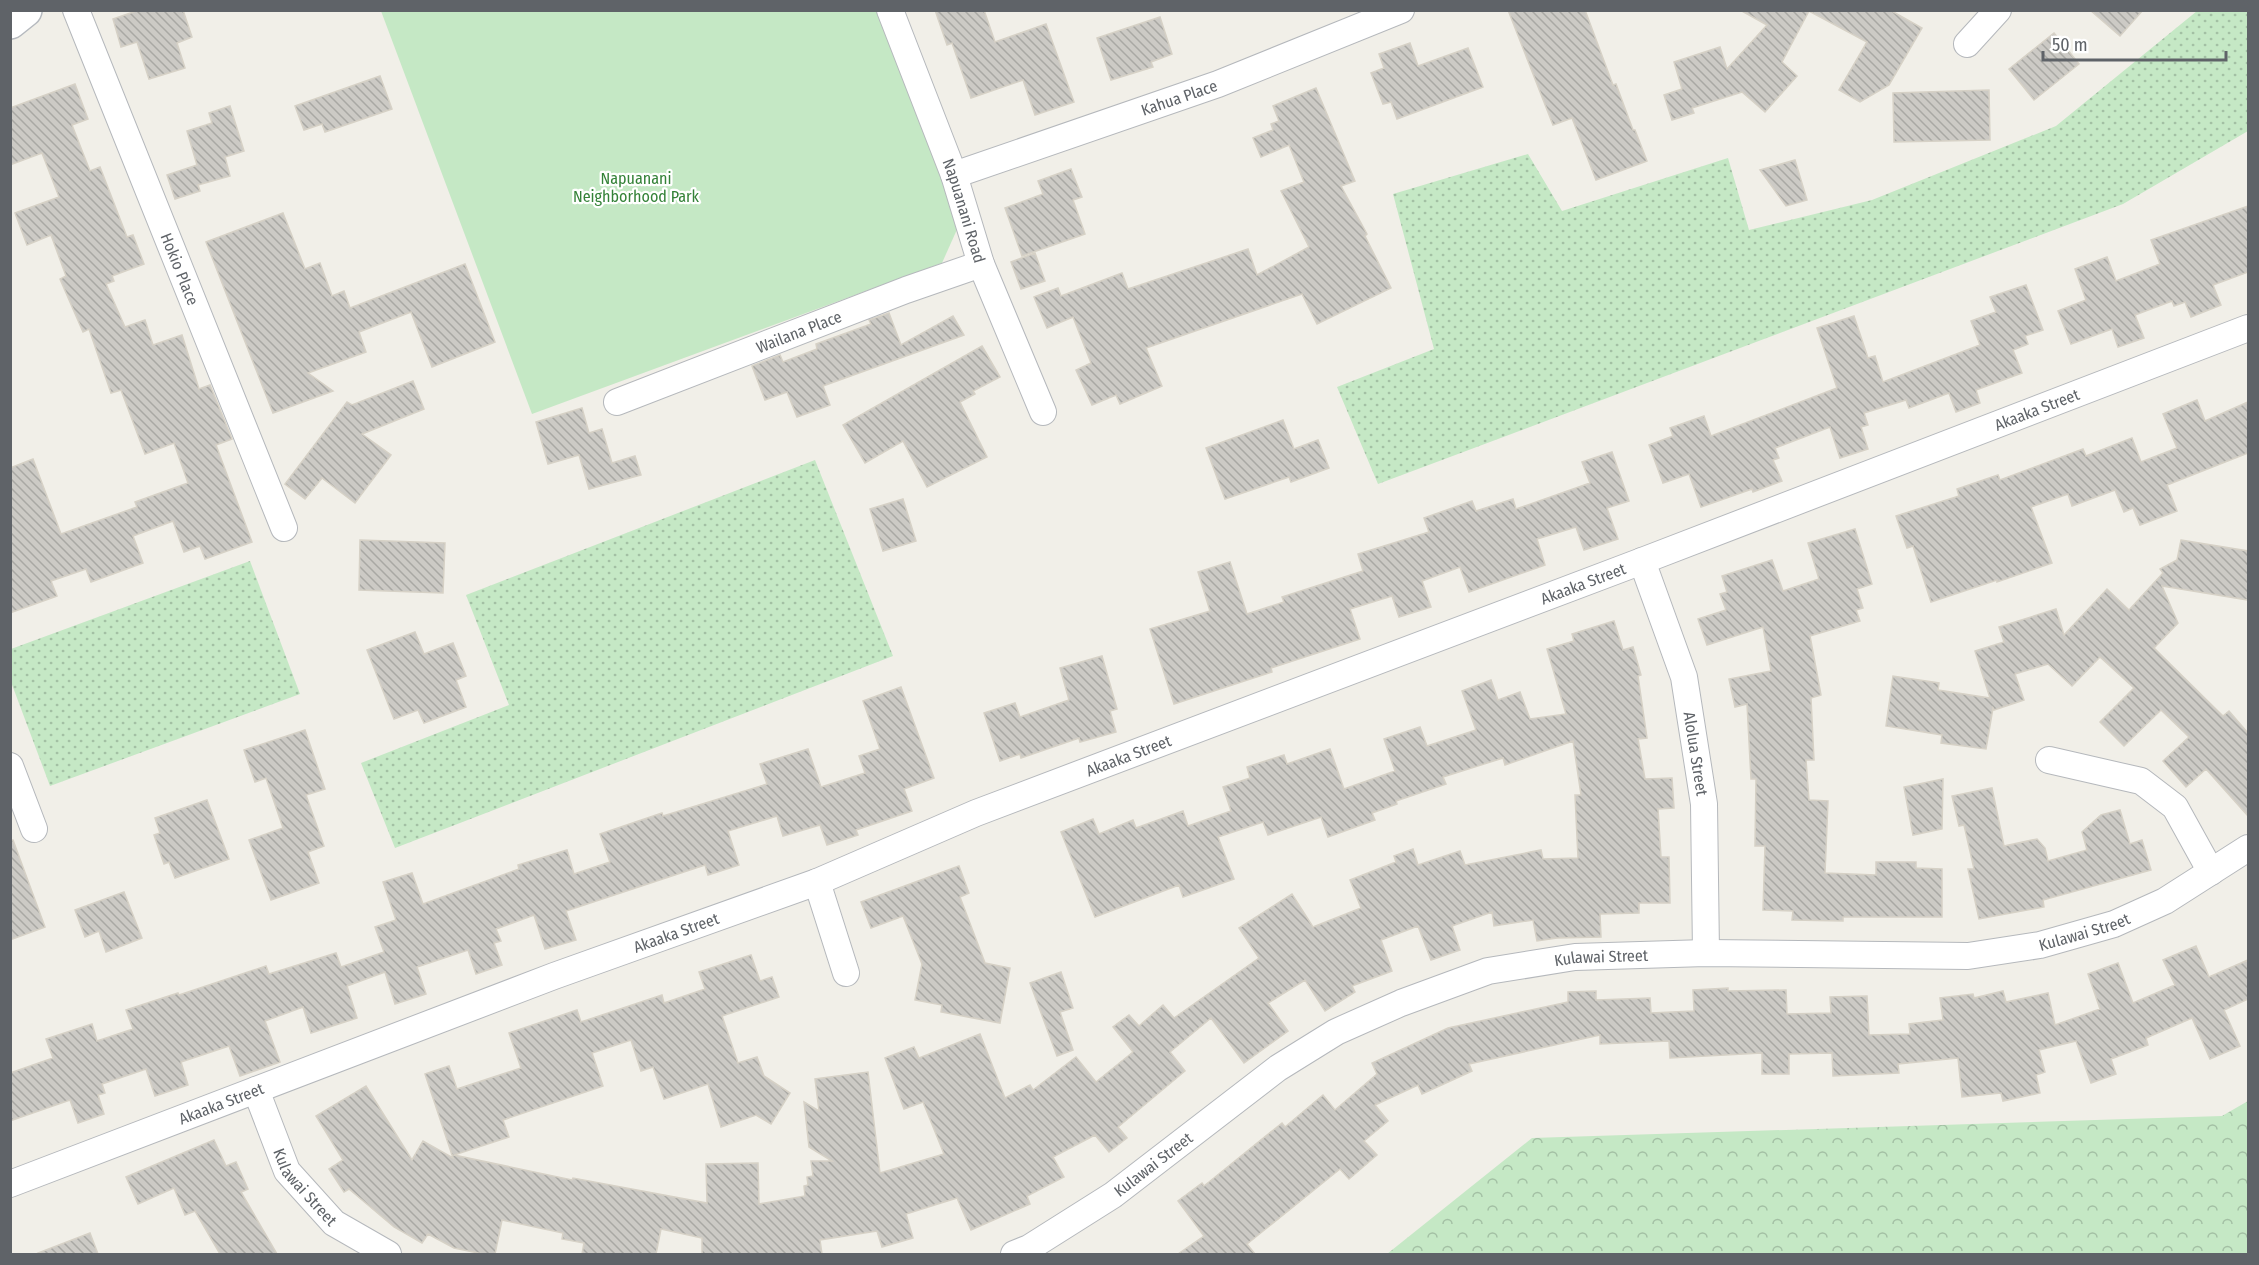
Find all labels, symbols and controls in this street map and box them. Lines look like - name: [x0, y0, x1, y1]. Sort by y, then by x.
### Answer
- scale bar: [2043, 24, 2226, 62]
- text: 50 m: [2052, 34, 2088, 56]
- street label: Kahua Place: [1139, 76, 1220, 120]
- street label: Napuanani Road: [939, 156, 989, 265]
- park label: Napuanani Neighborhood Park: [573, 169, 700, 206]
- street label: Hokio Place: [156, 230, 203, 308]
- street label: Wailana Place: [754, 307, 845, 357]
- street label: Akaaka Street: [1992, 385, 2083, 435]
- street label: Akaaka Street: [1538, 559, 1629, 609]
- street label: Alolua Street: [1680, 711, 1712, 798]
- street label: Akaaka Street: [1083, 731, 1175, 781]
- street label: Akaaka Street: [631, 909, 722, 957]
- street label: Kulawai Street: [2037, 909, 2134, 955]
- street label: Kulawai Street: [1553, 946, 1649, 970]
- street label: Akaaka Street: [176, 1079, 267, 1129]
- street label: Kulawai Street: [1110, 1128, 1197, 1201]
- street label: Kulawai Street: [269, 1146, 341, 1230]

